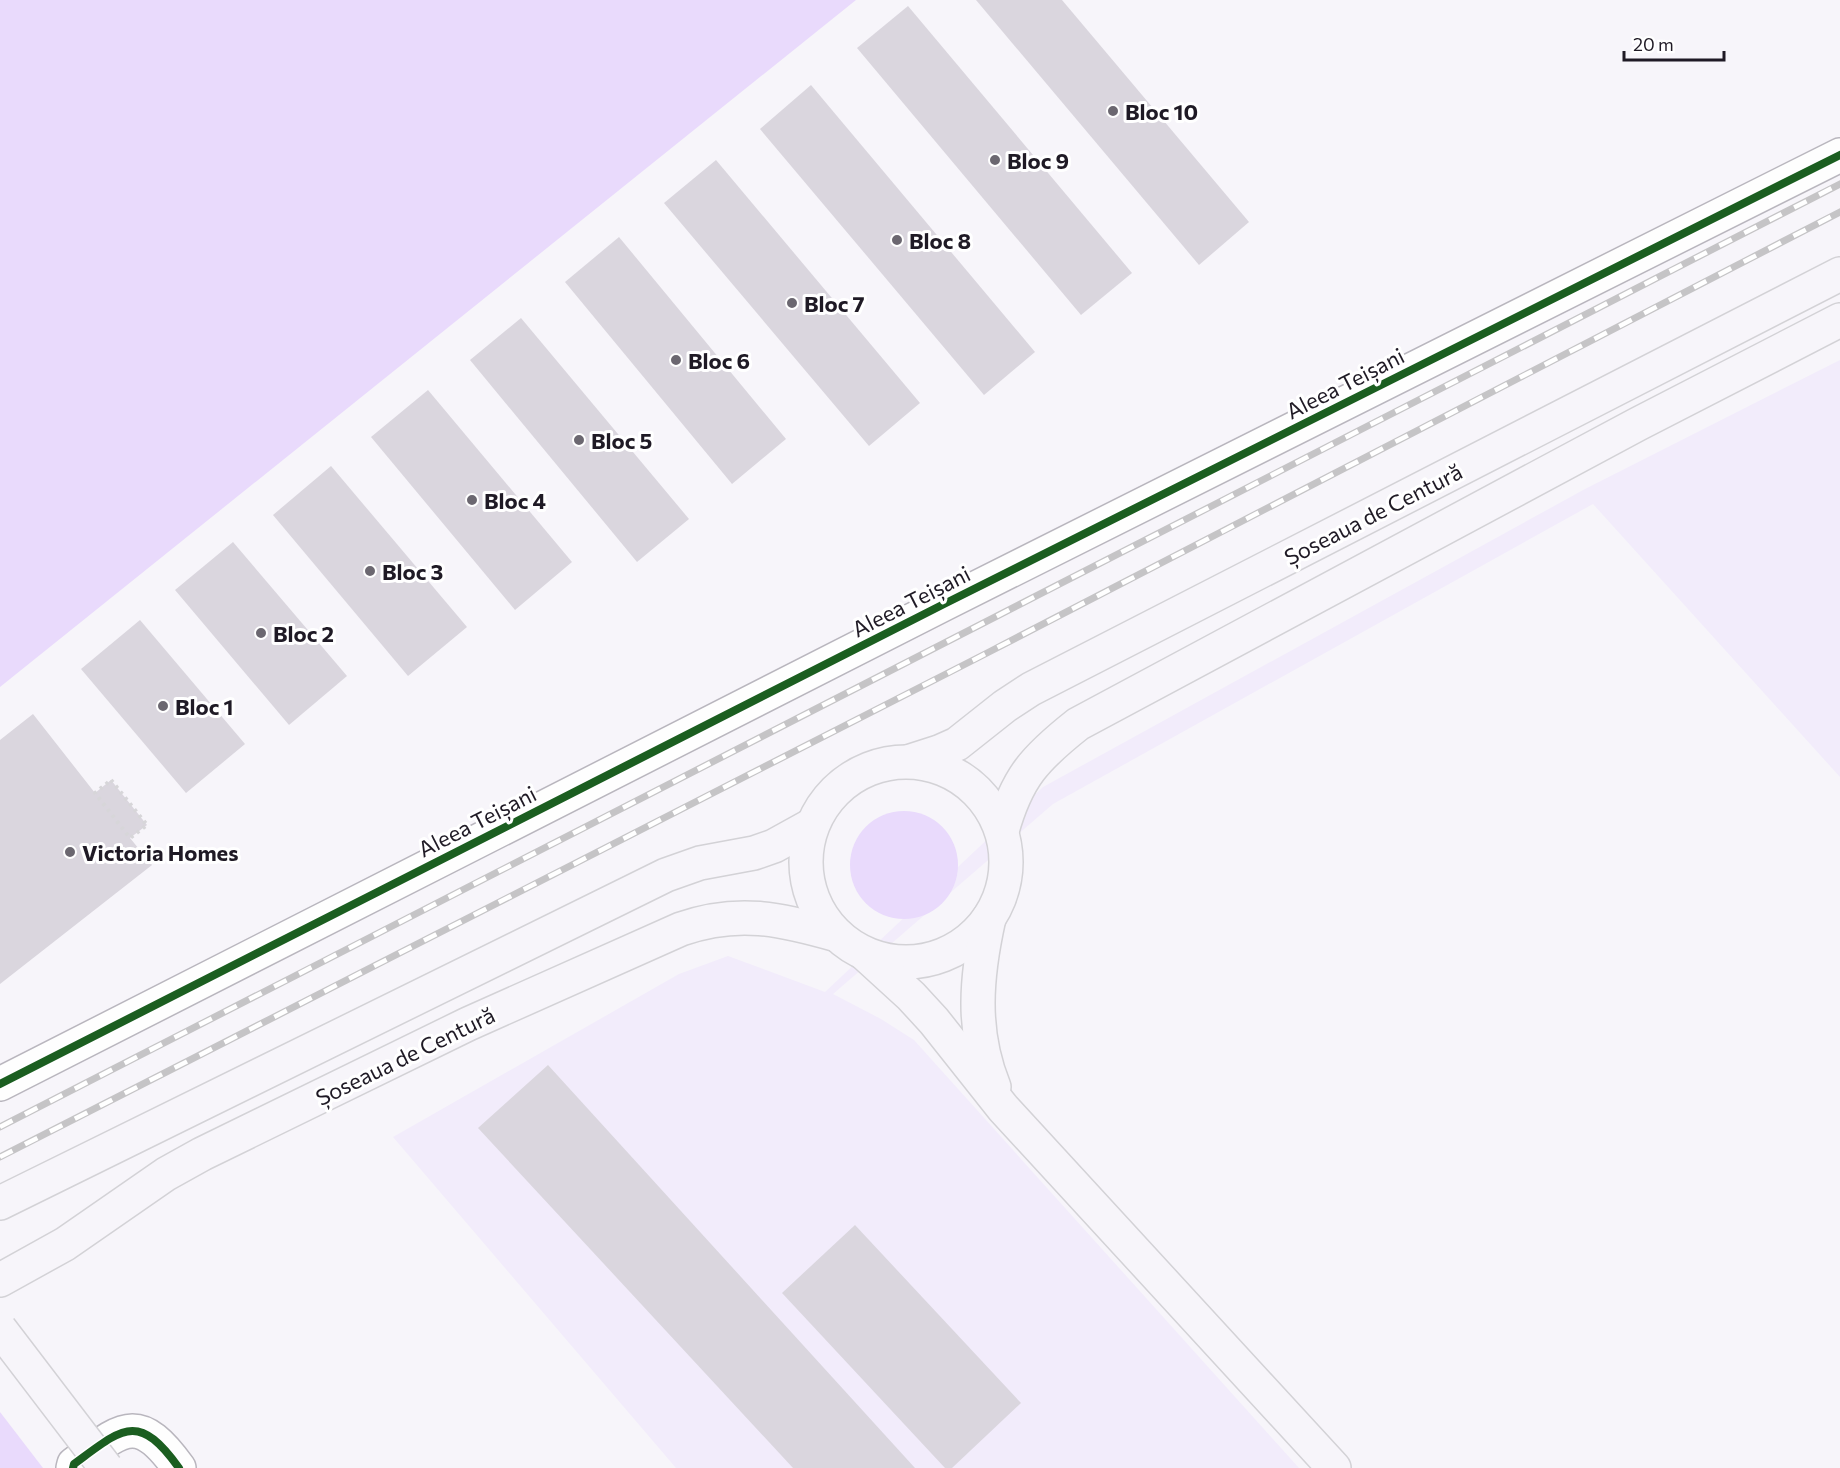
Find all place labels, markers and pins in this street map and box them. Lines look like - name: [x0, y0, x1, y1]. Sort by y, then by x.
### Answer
- place label: Bloc 10: [1125, 98, 1198, 125]
- marker: Bloc 10: [1106, 104, 1120, 118]
- place label: Bloc 9: [1007, 147, 1069, 174]
- marker: Bloc 9: [988, 153, 1002, 167]
- place label: Bloc 8: [909, 227, 971, 254]
- marker: Bloc 8: [890, 233, 904, 247]
- place label: Bloc 7: [804, 290, 865, 317]
- marker: Bloc 7: [785, 296, 799, 310]
- place label: Bloc 6: [688, 347, 750, 374]
- marker: Bloc 6: [669, 353, 683, 367]
- place label: Bloc 5: [591, 427, 652, 454]
- marker: Bloc 5: [572, 433, 586, 447]
- place label: Bloc 4: [484, 487, 546, 514]
- marker: Bloc 4: [465, 493, 479, 507]
- place label: Bloc 3: [382, 558, 443, 585]
- marker: Bloc 3: [363, 564, 377, 578]
- place label: Bloc 2: [273, 620, 334, 647]
- marker: Bloc 2: [254, 626, 268, 640]
- place label: Bloc 1: [175, 693, 234, 720]
- marker: Bloc 1: [156, 699, 170, 713]
- place label: Victoria Homes: [82, 839, 238, 866]
- marker: Victoria Homes: [63, 845, 77, 859]

